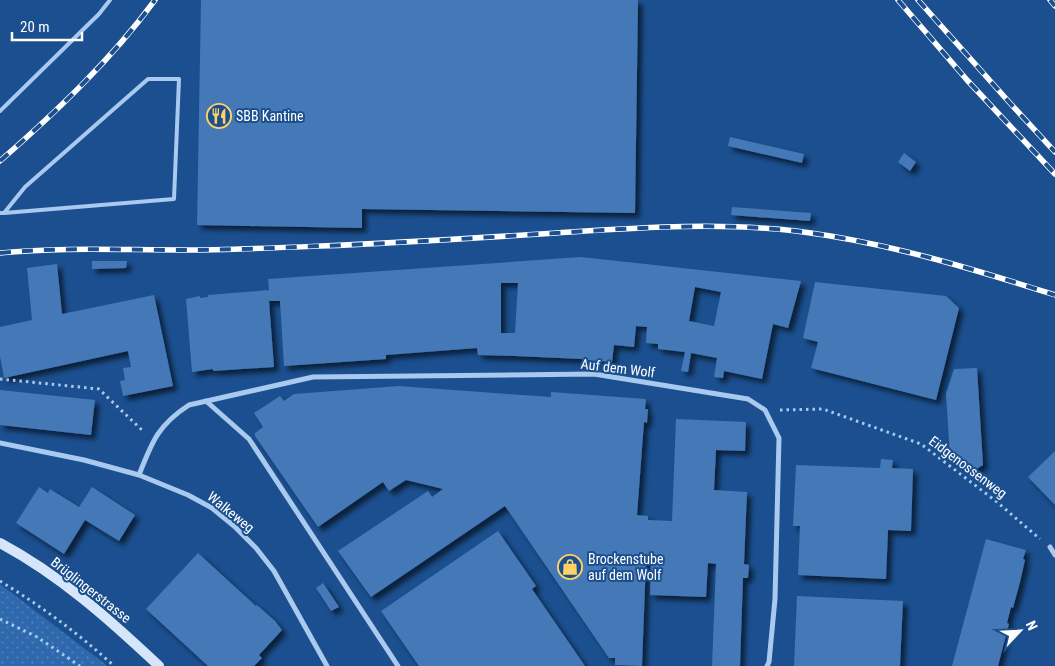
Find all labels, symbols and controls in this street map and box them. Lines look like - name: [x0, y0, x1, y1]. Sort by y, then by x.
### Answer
- scale bar: [12, 10, 82, 42]
- text: 20 m: [20, 18, 50, 36]
- restaurant icon: SBB Kantine: [206, 103, 232, 129]
- place label: SBB Kantine: [236, 108, 304, 124]
- street label: Auf dem Wolf: [580, 356, 657, 381]
- street label: Eidgenossenweg: [926, 433, 1010, 501]
- street label: Walkeweg: [204, 488, 258, 536]
- place label: Brockenstube auf dem Wolf: [588, 551, 664, 583]
- street label: Brüglingerstrasse: [48, 554, 135, 626]
- shop icon: Brockenstube auf dem Wolf: [557, 554, 583, 580]
- north arrow: [995, 606, 1045, 656]
- text: N: [1023, 618, 1041, 633]

